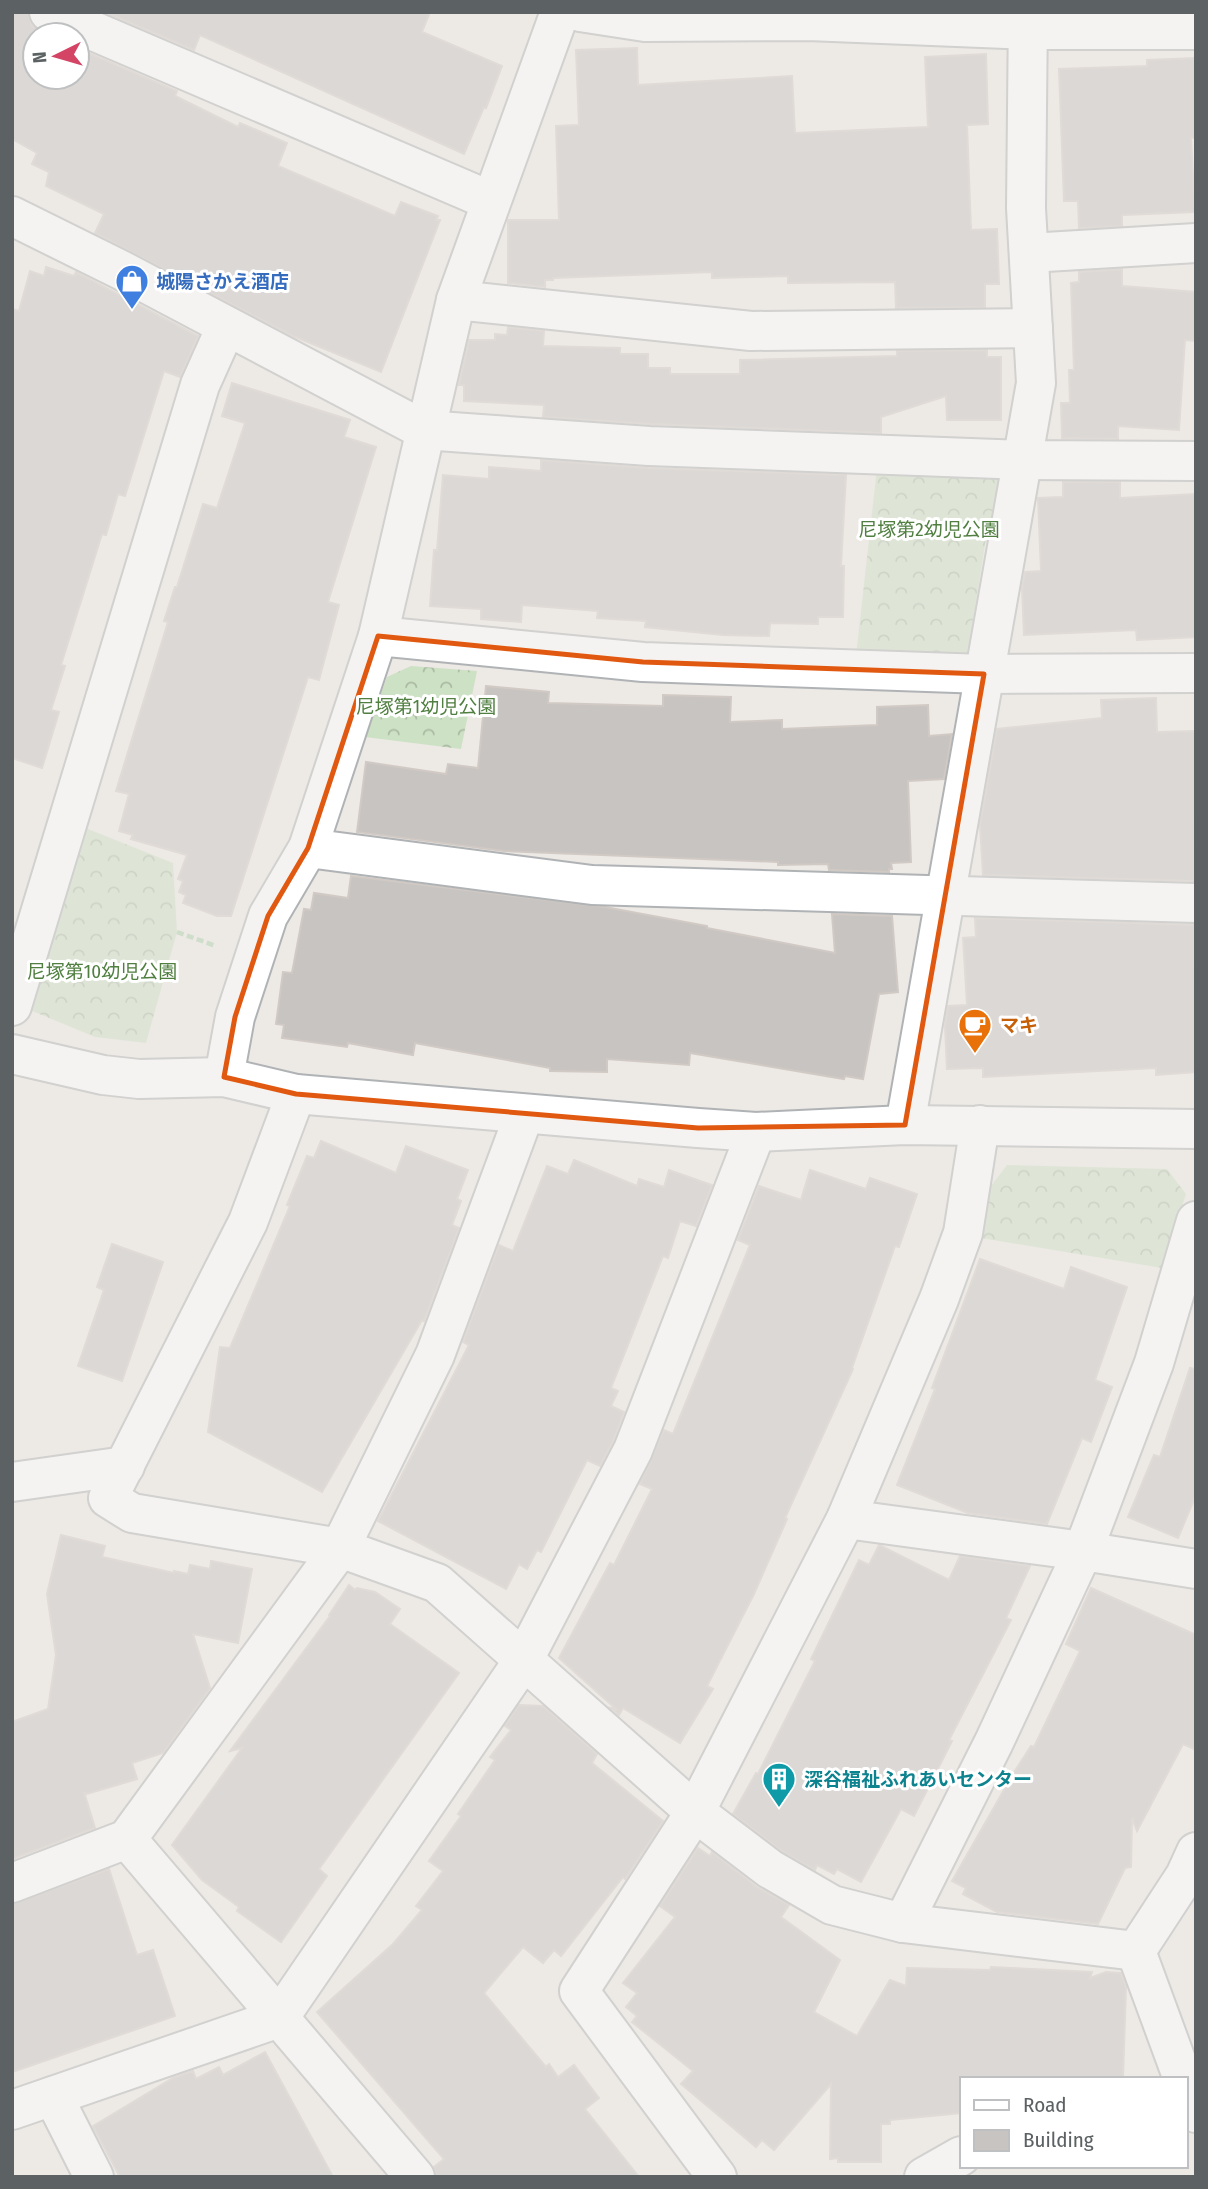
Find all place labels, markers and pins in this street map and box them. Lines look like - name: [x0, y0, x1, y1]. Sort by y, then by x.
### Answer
- shop icon: 城陽さかえ酒店: [113, 262, 151, 311]
- place label: 城陽さかえ酒店: [156, 270, 289, 293]
- cafe icon: マキ: [956, 1006, 994, 1055]
- place label: マキ: [1000, 1014, 1038, 1037]
- building icon: 深谷福祉ふれあいセンター: [760, 1760, 798, 1809]
- place label: 深谷福祉ふれあいセンター: [804, 1768, 1032, 1791]

